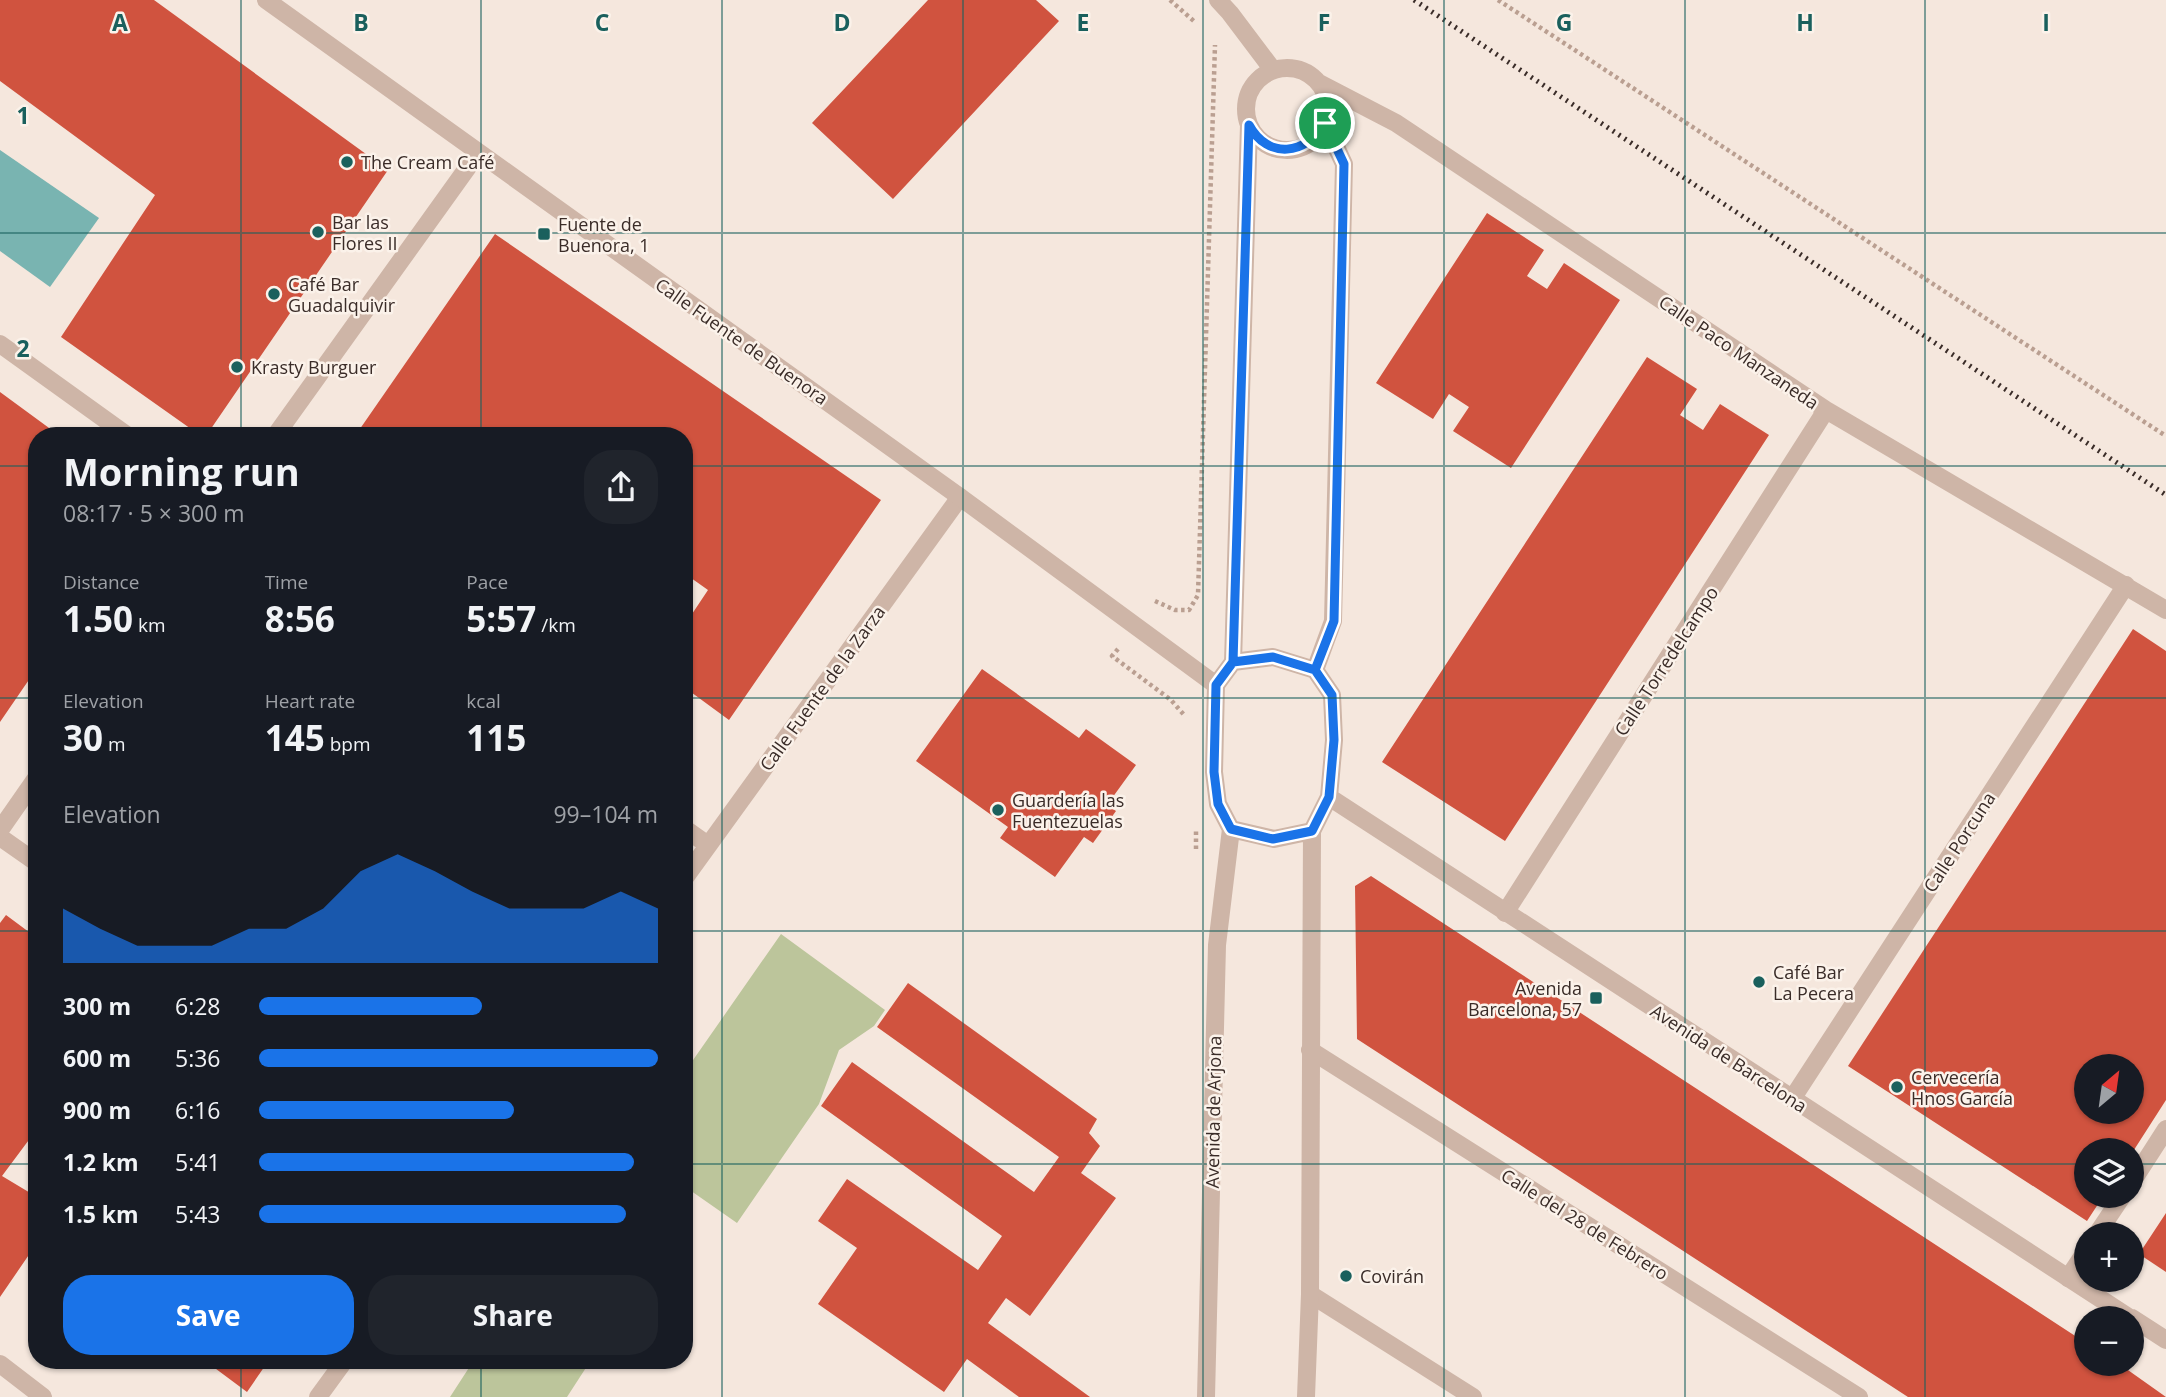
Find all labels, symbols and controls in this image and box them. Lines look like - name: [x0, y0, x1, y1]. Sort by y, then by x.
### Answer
- text: A: [112, 6, 128, 38]
- text: B: [353, 6, 369, 38]
- text: C: [595, 6, 609, 38]
- text: D: [833, 6, 851, 38]
- text: E: [1077, 6, 1089, 38]
- text: F: [1318, 6, 1330, 38]
- text: G: [1556, 6, 1572, 38]
- text: H: [1796, 6, 1814, 38]
- text: I: [2042, 6, 2050, 38]
- pin: [1295, 93, 1355, 153]
- text: 1: [16, 99, 30, 131]
- icon: arrive: [1306, 104, 1344, 142]
- place label: The Cream Café: [361, 150, 494, 174]
- marker: The Cream Café: [339, 154, 355, 170]
- place label: Bar las Flores II: [332, 210, 397, 255]
- place label: Fuente de Buenora, 1: [558, 212, 650, 257]
- marker: Bar las Flores II: [310, 224, 326, 240]
- marker: Fuente de Buenora, 1: [536, 226, 552, 242]
- place label: Café Bar Guadalquivir: [288, 272, 396, 317]
- street label: Calle Fuente de Buenora: [651, 272, 833, 410]
- marker: Café Bar Guadalquivir: [266, 286, 282, 302]
- street label: Calle Paco Manzaneda: [1654, 289, 1824, 415]
- text: 2: [16, 332, 30, 364]
- place label: Krasty Burguer: [251, 355, 377, 379]
- marker: Krasty Burguer: [229, 359, 245, 375]
- text: Morning run: [63, 445, 300, 497]
- button: share: [584, 450, 658, 524]
- text: 08:17 · 5 × 300 m: [63, 497, 245, 529]
- text: Distance: [63, 569, 139, 595]
- text: Time: [265, 569, 308, 595]
- text: Pace: [466, 569, 508, 595]
- street label: Calle Torredelcampo: [1609, 582, 1723, 740]
- text: 1.50: [63, 595, 133, 642]
- text: 8:56: [265, 595, 335, 642]
- text: 5:57: [466, 595, 536, 642]
- street label: Calle Fuente de la Zarza: [754, 600, 890, 776]
- text: km: [133, 612, 166, 638]
- text: /km: [536, 612, 576, 638]
- text: Elevation: [63, 688, 144, 714]
- text: Heart rate: [265, 688, 355, 714]
- text: kcal: [466, 688, 501, 714]
- text: 30: [63, 714, 103, 761]
- text: 145: [265, 714, 325, 761]
- text: 115: [466, 714, 526, 761]
- text: m: [103, 731, 126, 757]
- text: bpm: [325, 731, 370, 757]
- street label: Calle Porcuna: [1918, 787, 2000, 897]
- place label: Guardería las Fuentezuelas: [1012, 788, 1124, 833]
- text: Elevation: [63, 798, 161, 830]
- text: 99–104 m: [553, 798, 658, 830]
- marker: Guardería las Fuentezuelas: [990, 802, 1006, 818]
- place label: Café Bar La Pecera: [1773, 960, 1854, 1005]
- marker: Café Bar La Pecera: [1751, 974, 1767, 990]
- place label: Avenida Barcelona, 57: [1468, 976, 1582, 1021]
- text: 300 m: [63, 990, 131, 1022]
- text: 6:28: [175, 990, 221, 1022]
- marker: Avenida Barcelona, 57: [1588, 990, 1604, 1006]
- street label: Avenida de Barcelona: [1646, 998, 1812, 1118]
- street label: Avenida de Arjona: [1200, 1035, 1226, 1189]
- text: 600 m: [63, 1042, 131, 1074]
- text: 5:36: [175, 1042, 221, 1074]
- north arrow: [2074, 1054, 2144, 1124]
- map controls: [2074, 1054, 2144, 1376]
- place label: Cervecería Hnos García: [1911, 1065, 2013, 1110]
- marker: Cervecería Hnos García: [1889, 1079, 1905, 1095]
- text: 900 m: [63, 1094, 131, 1126]
- text: 6:16: [175, 1094, 221, 1126]
- button: layers: [2074, 1138, 2144, 1208]
- text: 1.2 km: [63, 1146, 139, 1178]
- text: 5:41: [175, 1146, 221, 1178]
- street label: Calle del 28 de Febrero: [1497, 1163, 1673, 1285]
- text: 1.5 km: [63, 1198, 139, 1230]
- text: 5:43: [175, 1198, 221, 1230]
- button: +: [2074, 1222, 2144, 1292]
- place label: Covirán: [1360, 1264, 1424, 1288]
- marker: Covirán: [1338, 1268, 1354, 1284]
- button: Save: [63, 1275, 354, 1355]
- button: Share: [368, 1275, 658, 1355]
- button: −: [2074, 1306, 2144, 1376]

